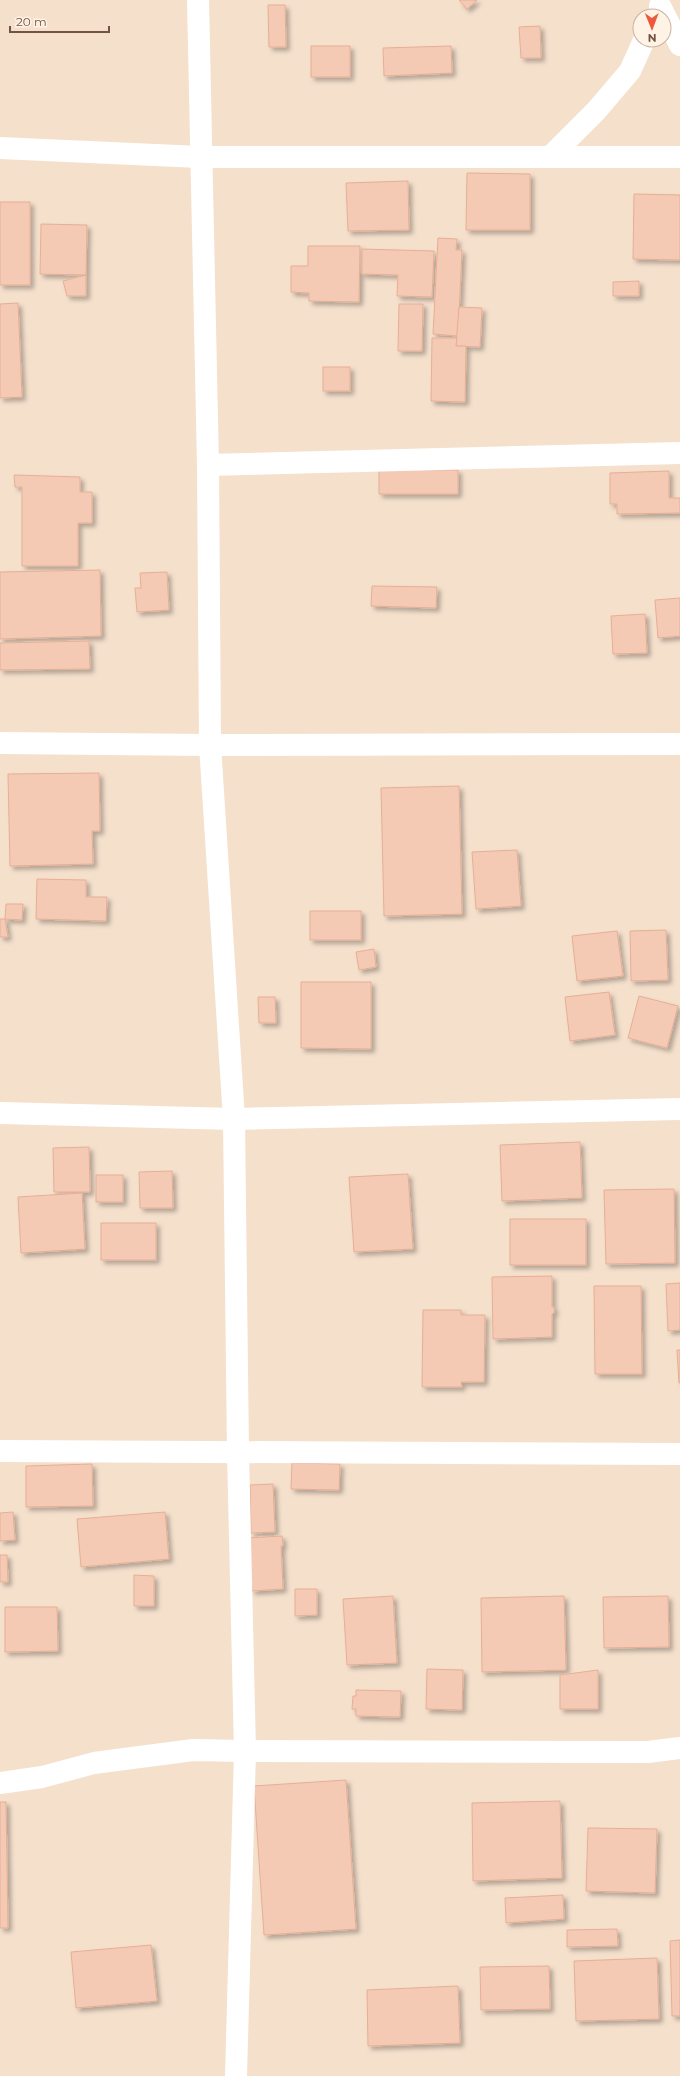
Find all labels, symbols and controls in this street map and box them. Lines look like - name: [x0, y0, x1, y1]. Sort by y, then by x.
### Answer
- scale bar: [10, 8, 109, 34]
- north arrow: [632, 8, 672, 48]
- text: 20 m: [16, 14, 47, 29]
- text: N: [648, 31, 657, 45]

